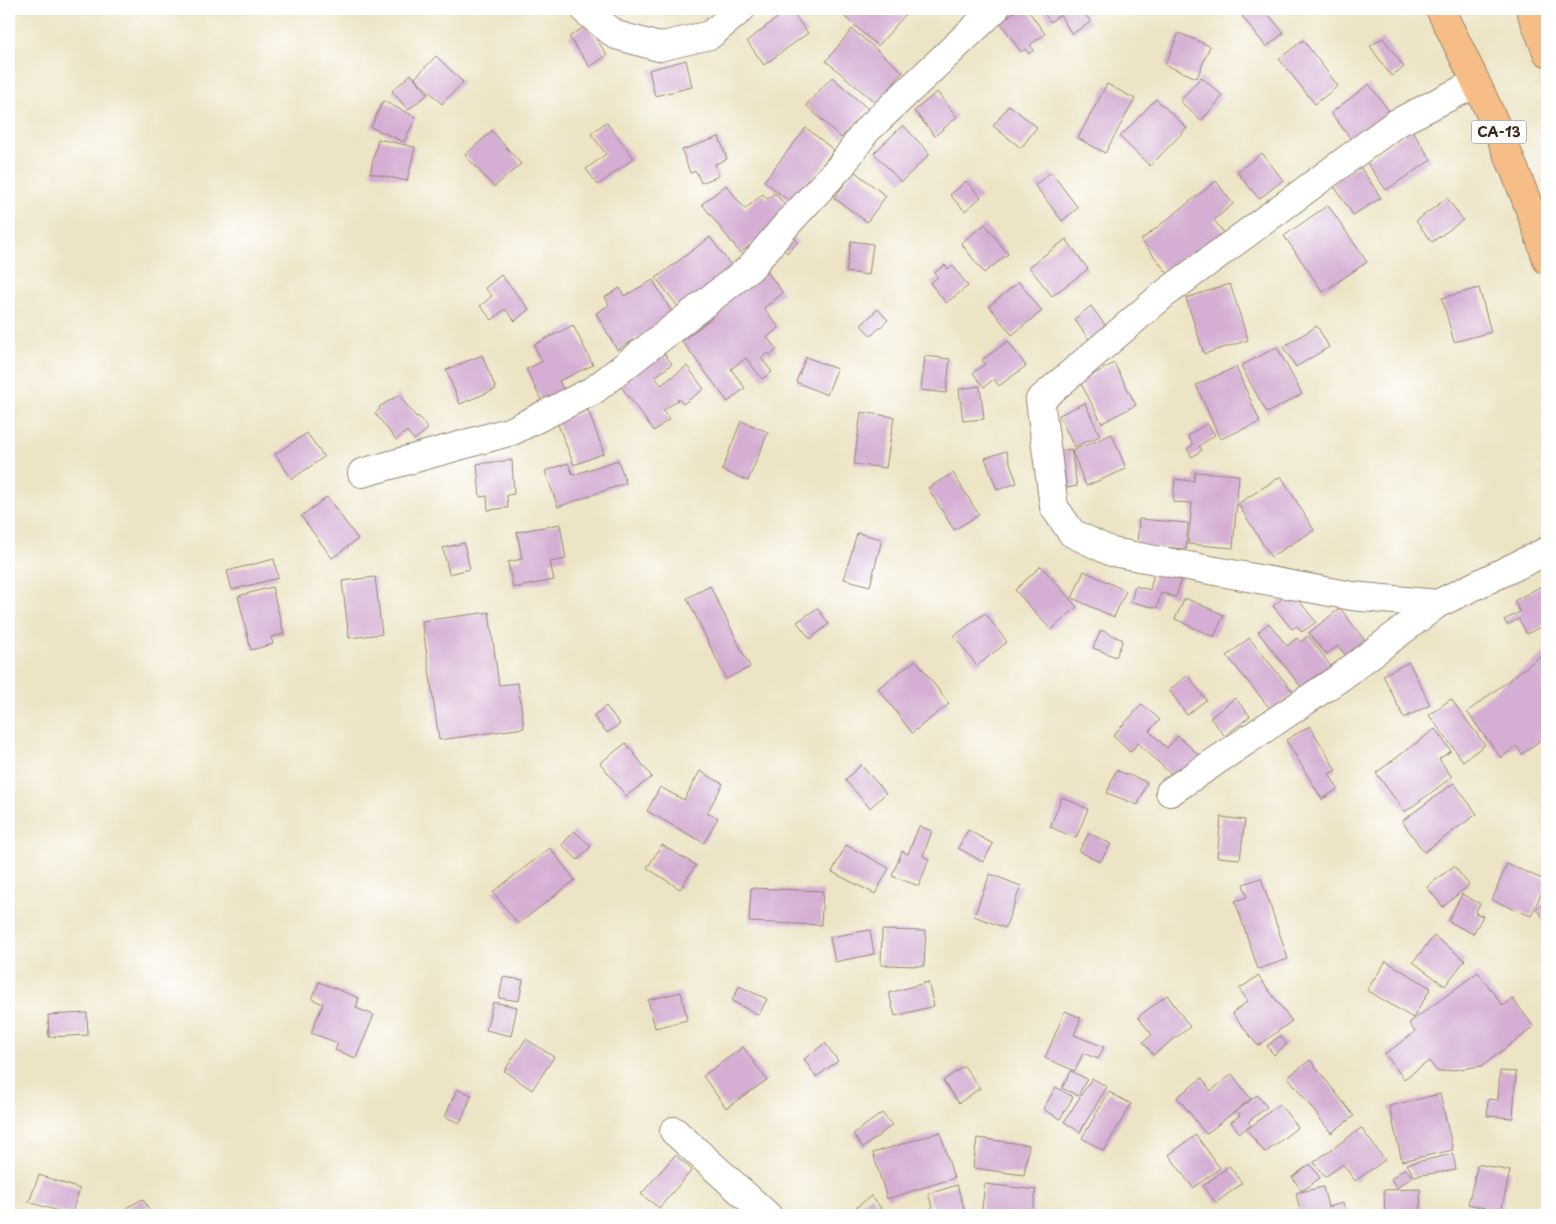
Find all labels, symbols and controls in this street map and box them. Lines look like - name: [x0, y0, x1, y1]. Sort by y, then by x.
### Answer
- road number: CA-13: [1472, 120, 1526, 144]

